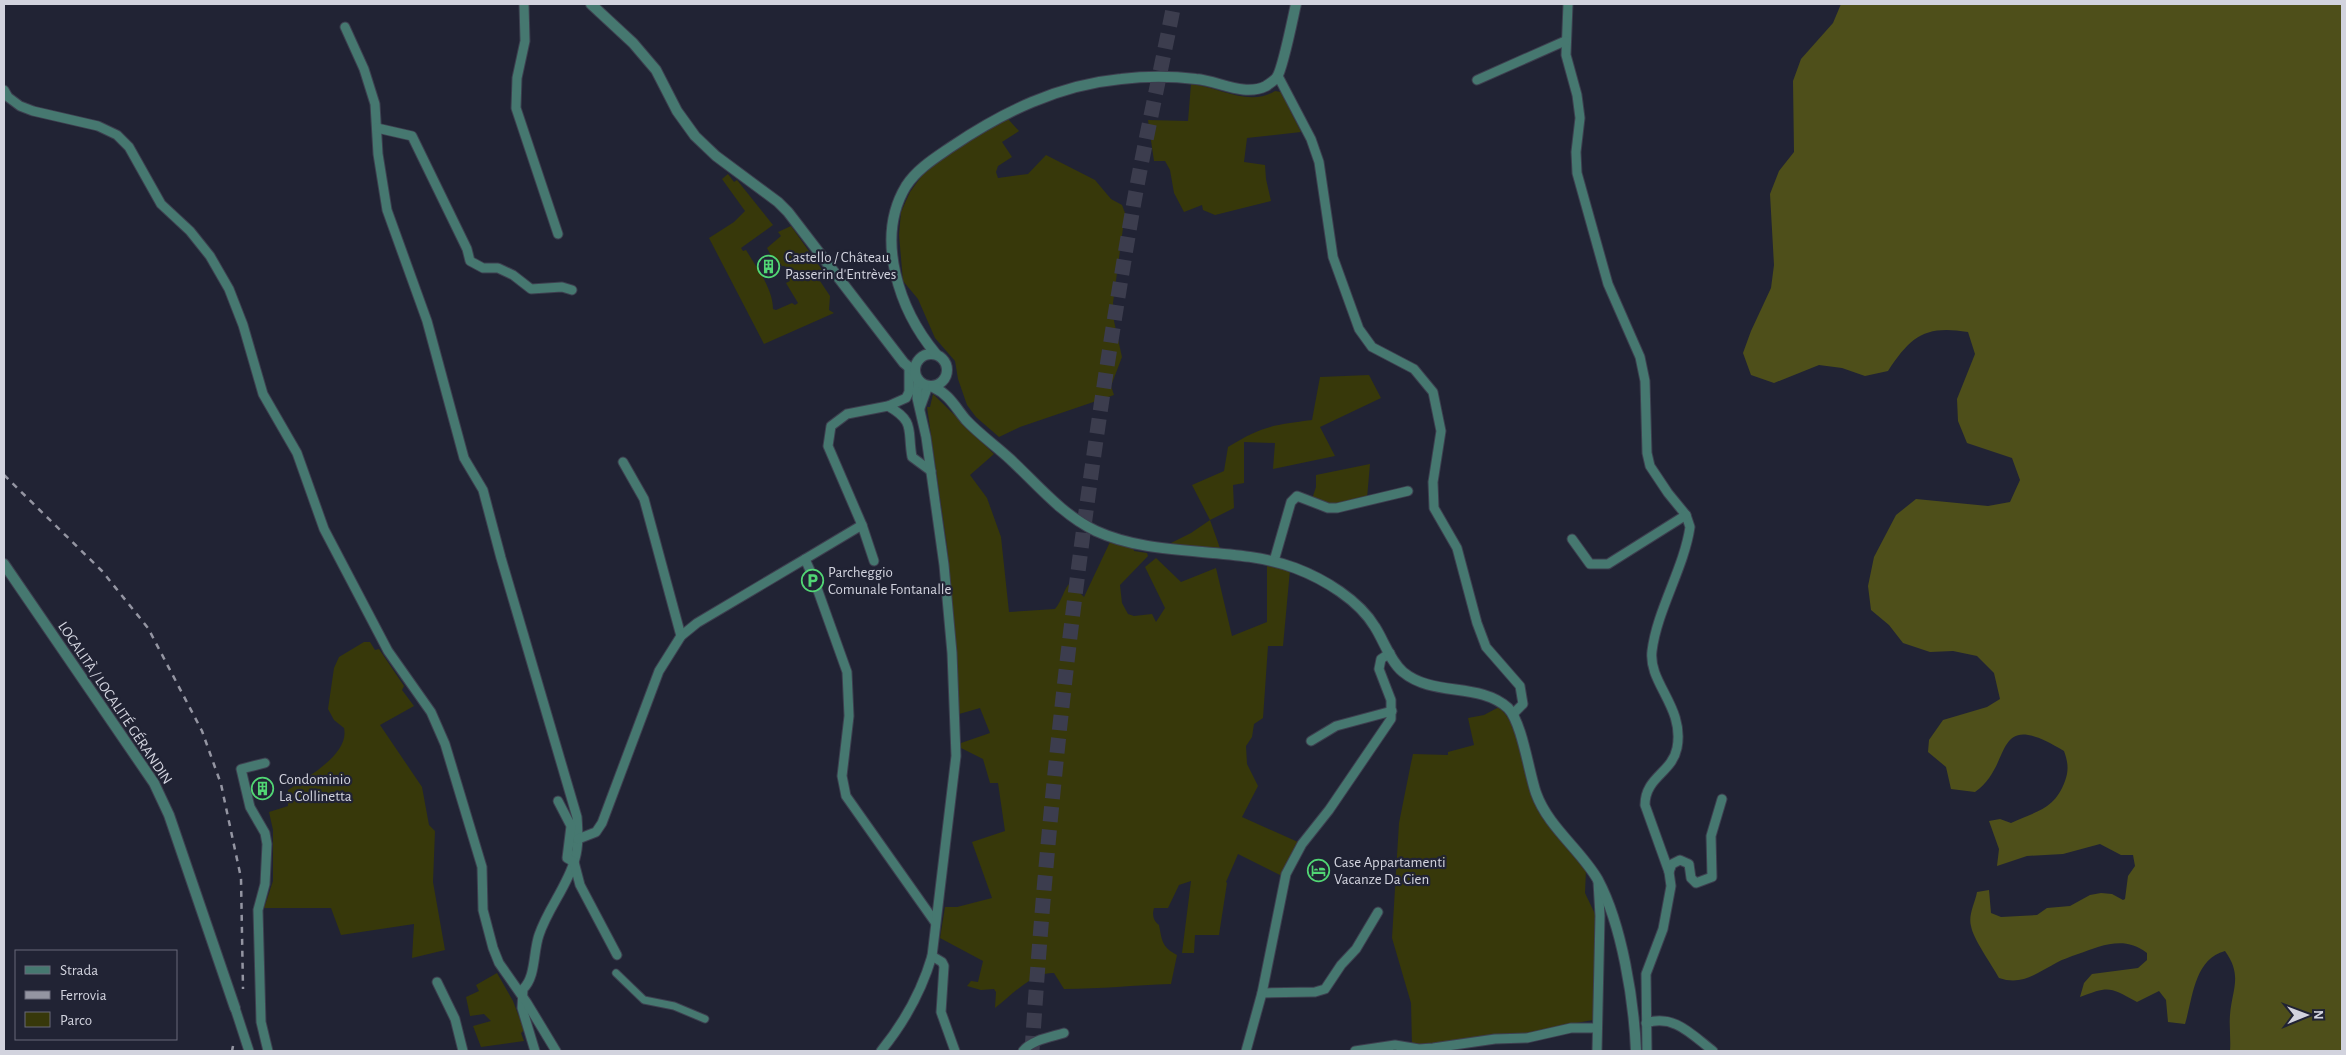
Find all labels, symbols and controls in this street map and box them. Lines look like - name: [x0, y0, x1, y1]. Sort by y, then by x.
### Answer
- place label: Castello / Château Passerin d'Entrèves: [785, 250, 896, 282]
- building icon: Castello / Château Passerin d'Entrèves: [757, 254, 781, 278]
- place label: Parcheggio Comunale Fontanalle: [828, 565, 952, 597]
- parking icon: Parcheggio Comunale Fontanalle: [800, 569, 824, 593]
- street label: LOCALITÀ / LOCALITÉ GÉRANDIN: [55, 618, 177, 787]
- place label: Condominio La Collinetta: [279, 772, 352, 804]
- building icon: Condominio La Collinetta: [251, 776, 275, 800]
- place label: Case Appartamenti Vacanze Da Cien: [1334, 855, 1446, 887]
- hotel icon: Case Appartamenti Vacanze Da Cien: [1306, 859, 1330, 883]
- legend: [15, 950, 178, 1040]
- text: Strada: [60, 963, 98, 978]
- text: Ferrovia: [60, 988, 107, 1003]
- north arrow: [2281, 990, 2331, 1040]
- text: N: [2311, 1010, 2325, 1020]
- text: Parco: [60, 1013, 92, 1028]

